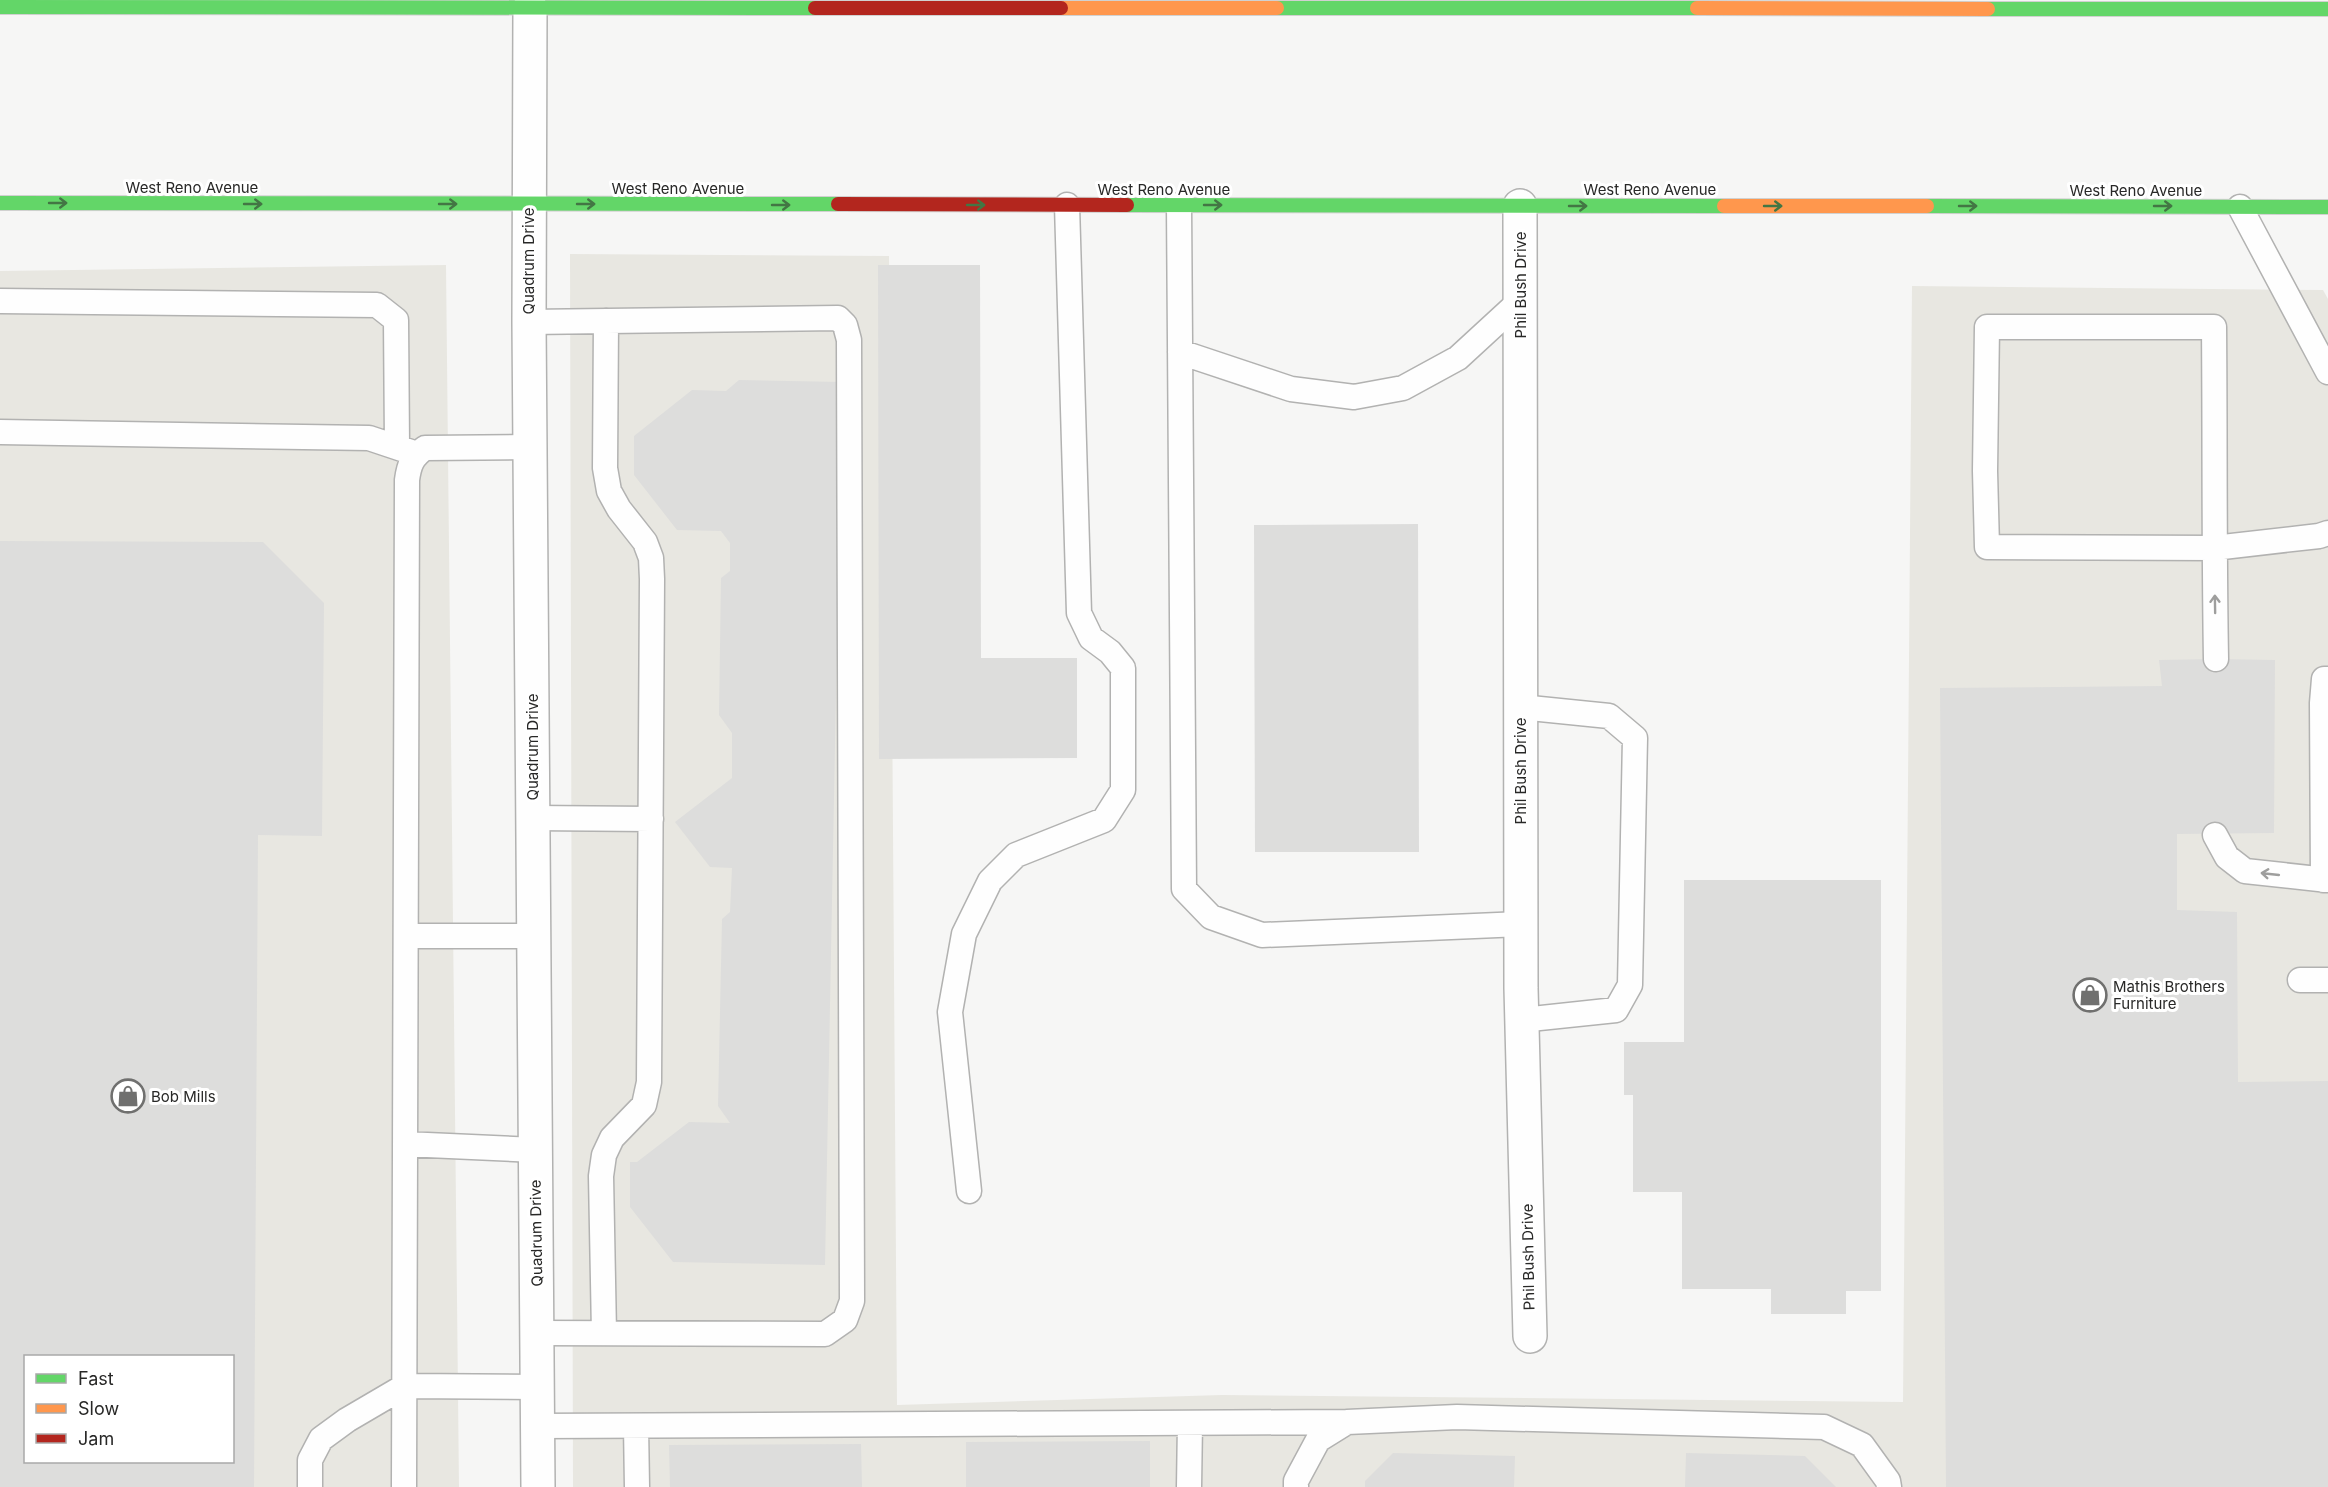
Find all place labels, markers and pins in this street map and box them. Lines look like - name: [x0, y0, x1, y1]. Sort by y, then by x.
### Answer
- shop icon: Mathis Brothers Furniture: [2072, 977, 2108, 1013]
- place label: Mathis Brothers Furniture: [2113, 977, 2225, 1013]
- shop icon: Bob Mills: [110, 1078, 146, 1114]
- place label: Bob Mills: [151, 1087, 216, 1106]

